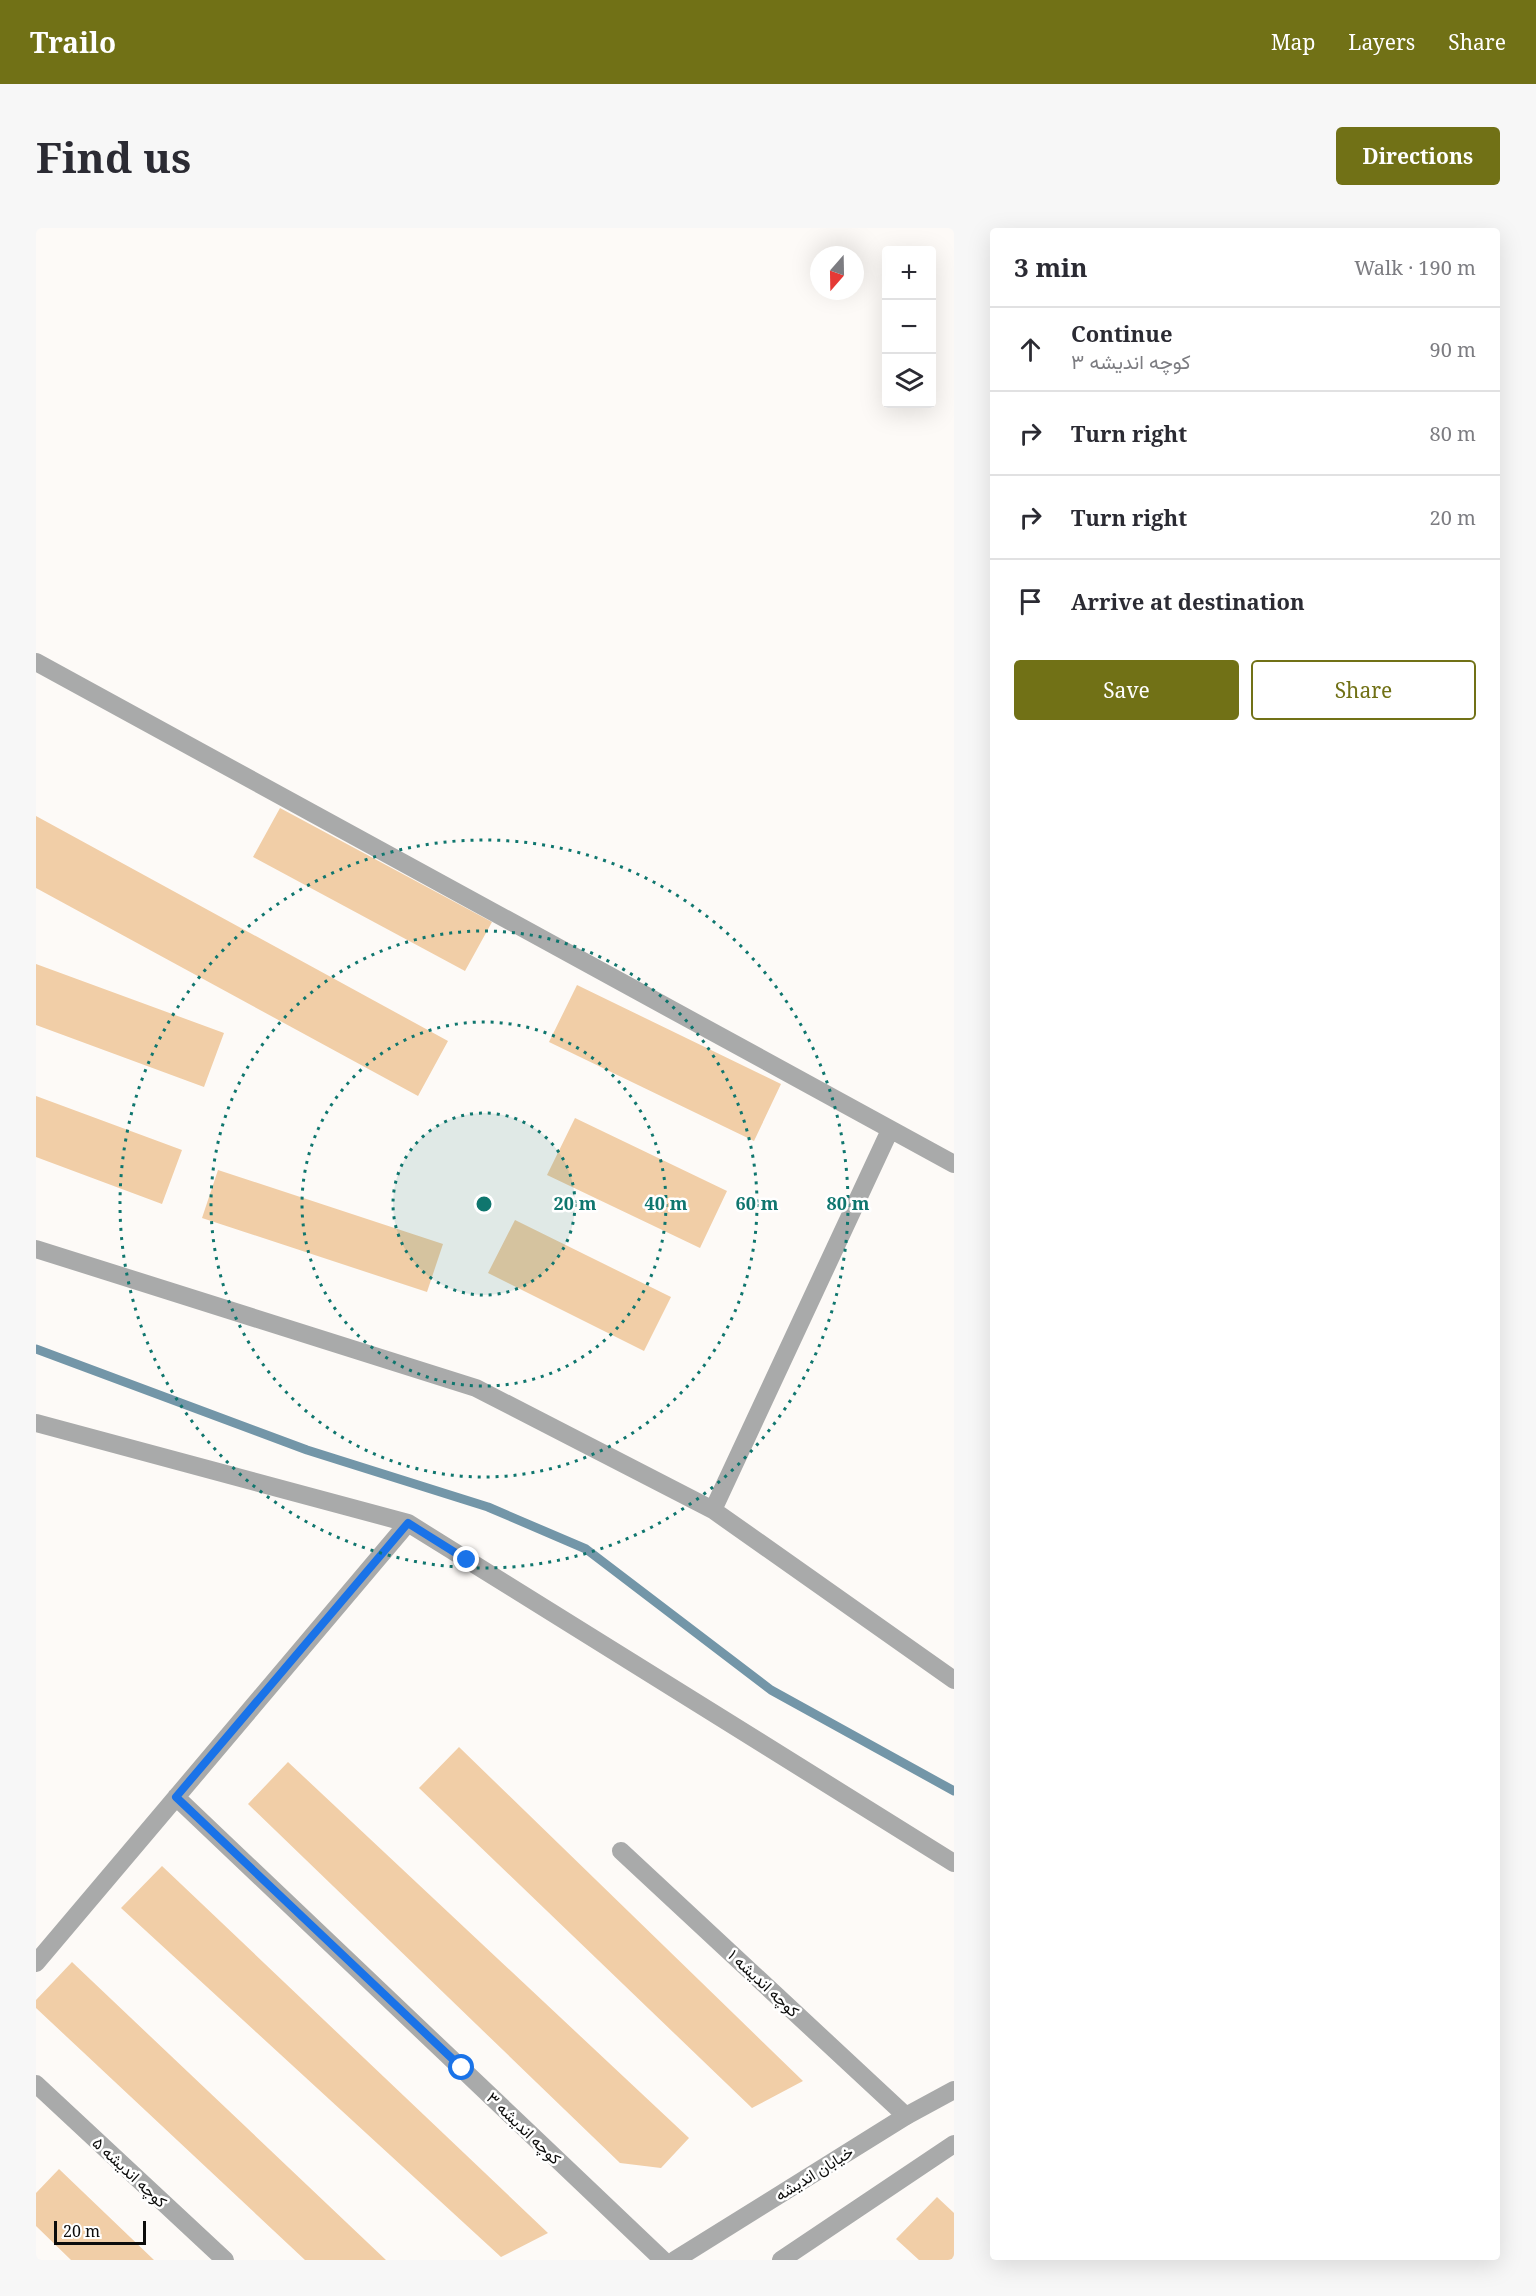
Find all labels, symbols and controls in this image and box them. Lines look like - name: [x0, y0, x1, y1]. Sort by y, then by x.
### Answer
- text: Trailo: [30, 23, 116, 61]
- text: Map: [1271, 28, 1315, 56]
- text: Layers: [1348, 28, 1415, 56]
- text: Share: [1448, 28, 1506, 56]
- button: Directions: [1336, 127, 1500, 185]
- text: Find us: [36, 128, 191, 185]
- north arrow: [810, 246, 864, 300]
- map controls: [882, 246, 936, 408]
- button: +: [882, 246, 936, 300]
- text: 3 min: [1014, 249, 1088, 285]
- text: Walk · 190 m: [1354, 254, 1476, 281]
- button: −: [882, 300, 936, 354]
- text: Continue: [1071, 318, 1173, 348]
- icon: ahead: [1014, 333, 1047, 366]
- text: 90 m: [1430, 336, 1476, 363]
- text: کوچه اندیشه ۳: [1071, 348, 1191, 375]
- button: layers: [882, 354, 936, 408]
- icon: right: [1014, 417, 1047, 450]
- text: Turn right: [1071, 418, 1187, 448]
- text: 80 m: [1430, 420, 1476, 447]
- icon: right: [1014, 501, 1047, 534]
- text: Turn right: [1071, 502, 1187, 532]
- text: 20 m: [1430, 504, 1476, 531]
- icon: arrive: [1014, 585, 1047, 618]
- text: Arrive at destination: [1071, 586, 1305, 616]
- button: Save: [1014, 660, 1239, 720]
- button: Share: [1251, 660, 1476, 720]
- text: 20 m: [554, 1191, 597, 1215]
- text: 40 m: [645, 1191, 688, 1215]
- text: 60 m: [736, 1191, 779, 1215]
- text: 80 m: [827, 1191, 870, 1215]
- centre of rings: [474, 1194, 494, 1214]
- route end: [453, 1546, 479, 1572]
- street label: کوچه اندیشه ۱: [723, 1944, 804, 2022]
- route start: [448, 2054, 474, 2080]
- street label: کوچه اندیشه ۳: [481, 2087, 566, 2170]
- street label: کوچه اندیشه ۵: [87, 2132, 172, 2213]
- street label: خیابان اندیشه: [771, 2140, 857, 2206]
- scale bar: [54, 2218, 146, 2246]
- text: 20 m: [63, 2220, 100, 2242]

